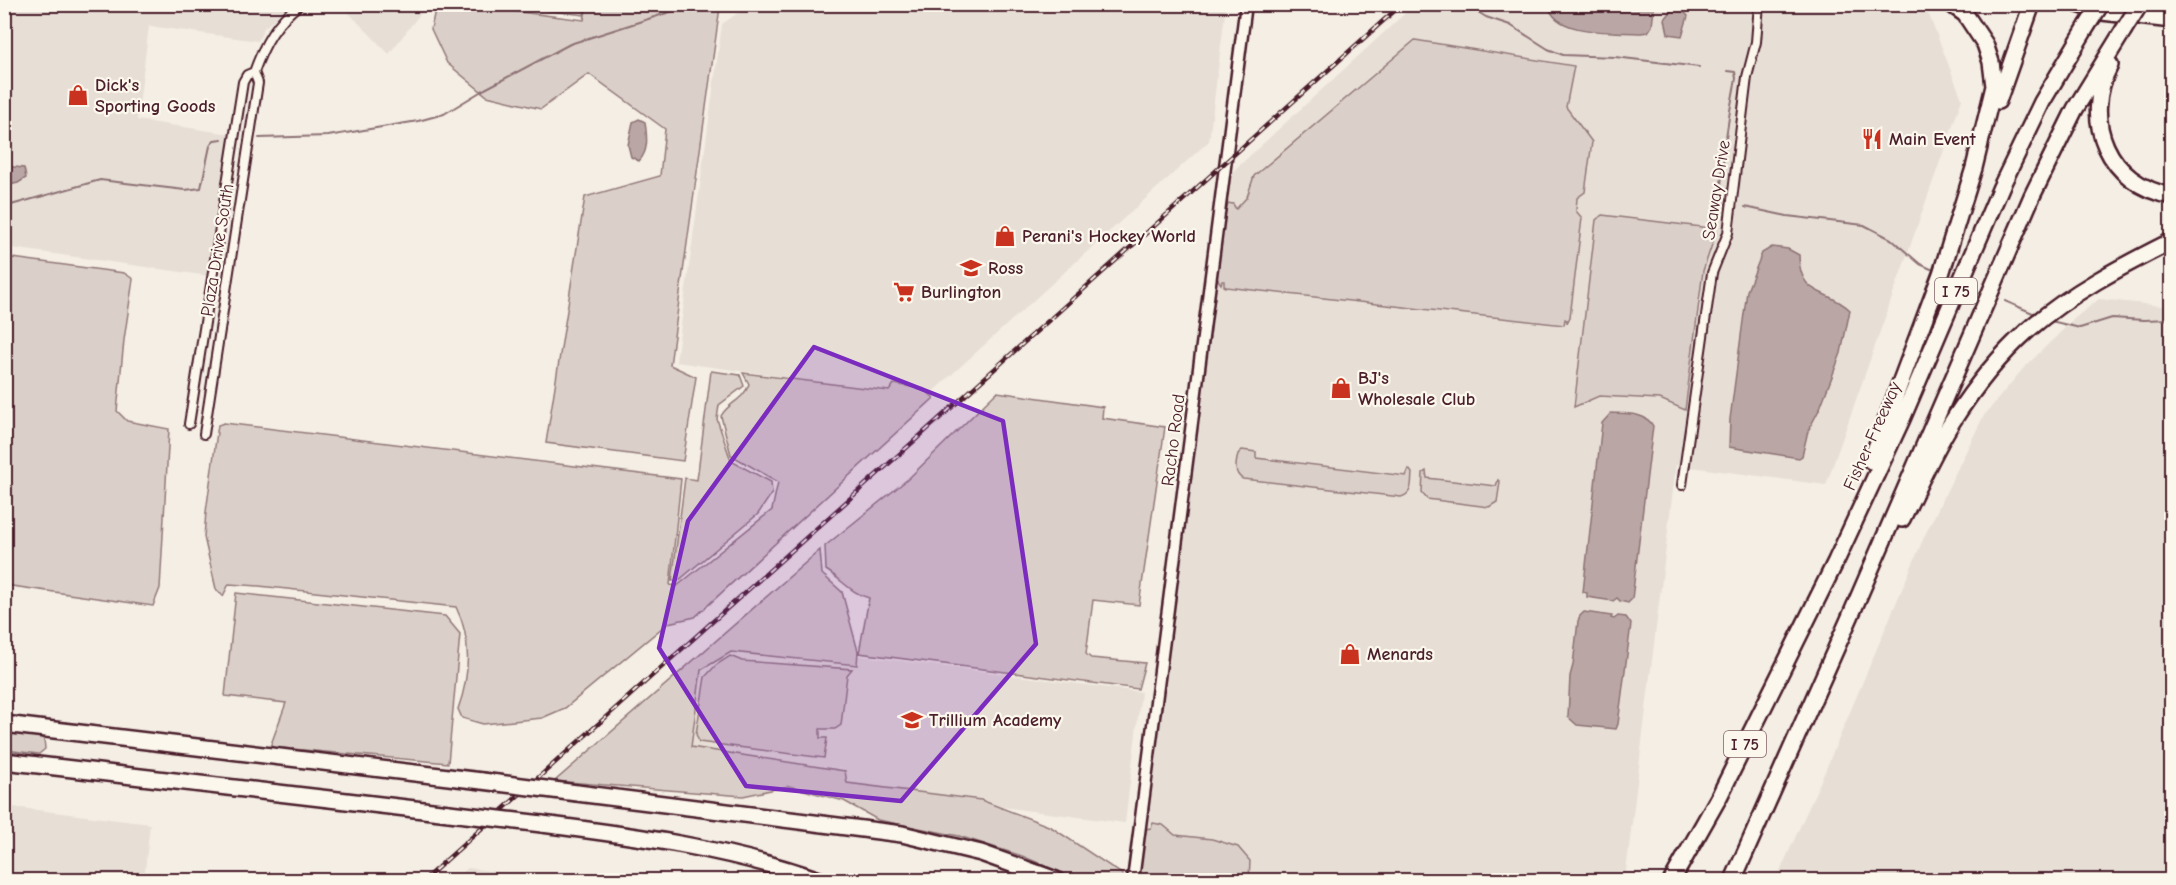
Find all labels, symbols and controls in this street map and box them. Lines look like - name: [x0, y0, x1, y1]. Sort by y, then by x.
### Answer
- place label: Dick's Sporting Goods: [95, 75, 216, 117]
- shop icon: Dick's Sporting Goods: [66, 83, 90, 107]
- restaurant icon: Main Event: [1860, 127, 1884, 151]
- place label: Main Event: [1889, 129, 1977, 150]
- street label: Seaway Drive: [1698, 139, 1735, 241]
- street label: Plaza Drive South: [197, 182, 238, 318]
- shop icon: Perani's Hockey World: [993, 224, 1017, 248]
- place label: Perani's Hockey World: [1022, 226, 1196, 247]
- school or university icon: Ross: [959, 256, 983, 280]
- place label: Ross: [988, 258, 1023, 279]
- road number: I 75: [1935, 278, 1977, 304]
- supermarket icon: Burlington: [892, 280, 916, 304]
- place label: Burlington: [921, 282, 1001, 303]
- place label: BJ's Wholesale Club: [1358, 368, 1475, 410]
- shop icon: BJ's Wholesale Club: [1329, 376, 1353, 400]
- street label: Fisher Freeway: [1839, 378, 1906, 494]
- street label: Racho Road: [1157, 393, 1190, 487]
- shop icon: Menards: [1338, 642, 1362, 666]
- place label: Menards: [1367, 644, 1433, 665]
- school or university icon: Trillium Academy: [900, 708, 924, 732]
- place label: Trillium Academy: [929, 710, 1062, 731]
- road number: I 75: [1724, 731, 1766, 757]

